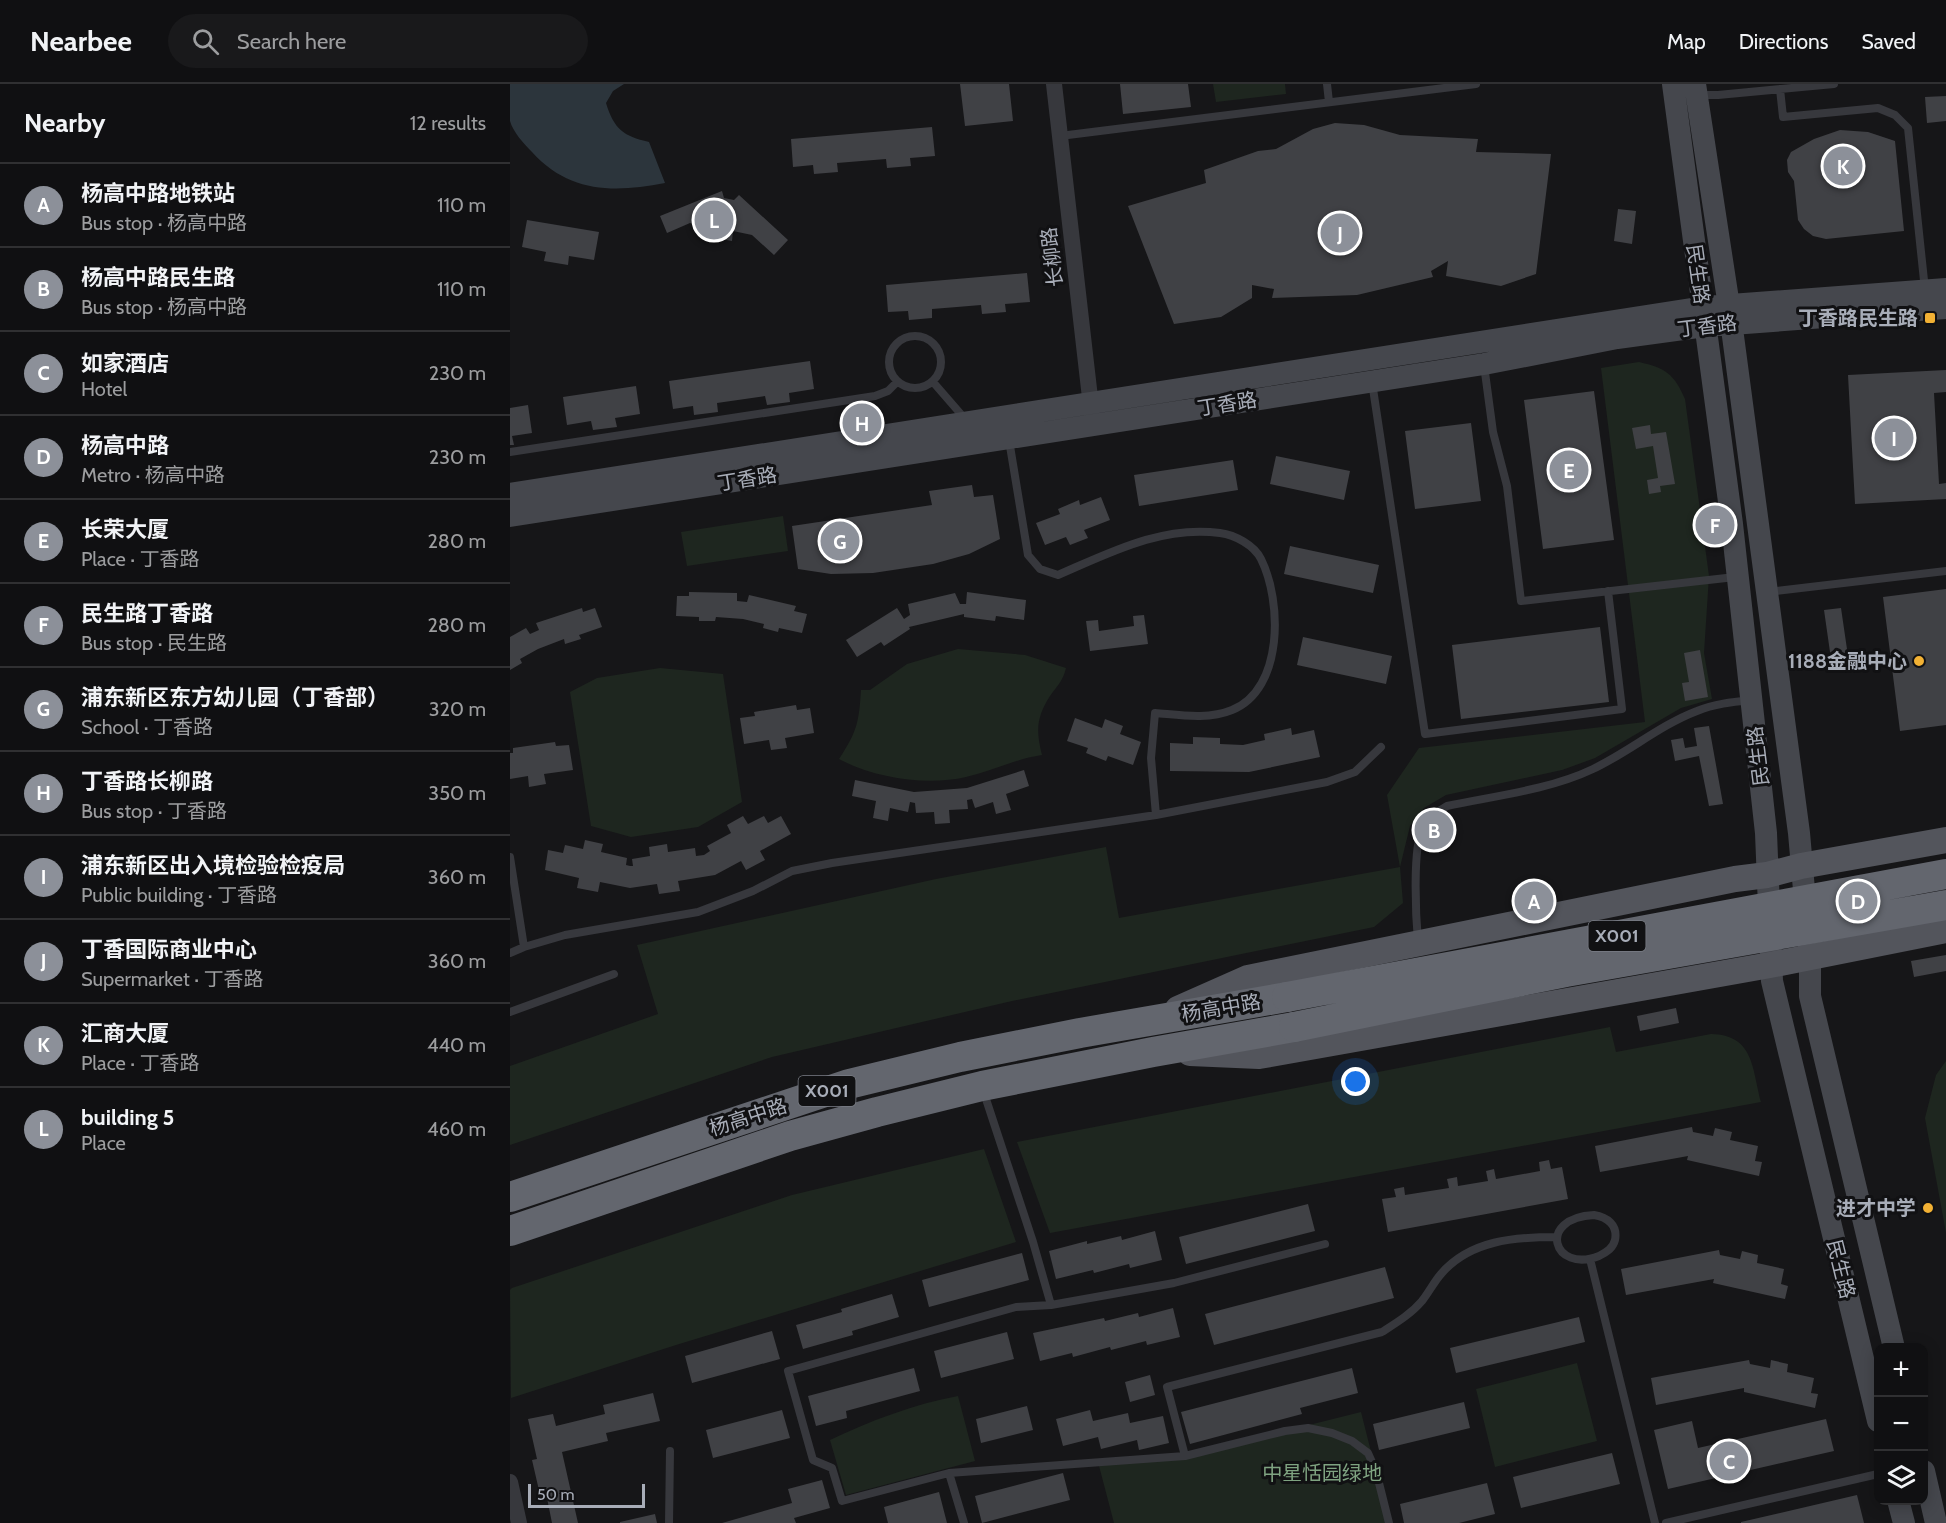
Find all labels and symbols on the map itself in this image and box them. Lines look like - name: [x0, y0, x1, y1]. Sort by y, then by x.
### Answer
- pin: K: [1824, 144, 1862, 188]
- pin: L: [694, 198, 734, 242]
- pin: J: [1320, 210, 1360, 256]
- street label: 长柳路: [1036, 226, 1068, 288]
- street label: 民生路: [1682, 243, 1714, 305]
- place label: 丁香路民生路: [1798, 306, 1918, 330]
- street label: 丁香路: [1676, 310, 1738, 342]
- marker: 丁香路民生路: [1923, 311, 1937, 325]
- street label: 丁香路: [1195, 387, 1259, 421]
- pin: H: [842, 400, 882, 446]
- pin: I: [1874, 416, 1914, 460]
- pin: E: [1550, 448, 1588, 492]
- street label: 丁香路: [715, 462, 779, 496]
- pin: F: [1696, 502, 1734, 548]
- pin: G: [820, 518, 860, 564]
- place label: 1188金融中心: [1788, 649, 1907, 673]
- marker: 1188金融中心: [1912, 654, 1926, 668]
- street label: 民生路: [1742, 725, 1774, 787]
- pin: B: [1414, 808, 1454, 852]
- pin: A: [1514, 878, 1554, 924]
- pin: D: [1838, 878, 1878, 924]
- road number: X001: [1588, 921, 1646, 951]
- street label: 杨高中路: [1180, 989, 1262, 1027]
- your location: [1341, 1067, 1370, 1096]
- road number: X001: [798, 1076, 856, 1106]
- street label: 杨高中路: [706, 1093, 790, 1141]
- place label: 进才中学: [1836, 1196, 1916, 1220]
- marker: 进才中学: [1921, 1201, 1935, 1215]
- street label: 民生路: [1822, 1237, 1860, 1301]
- pin: C: [1710, 1438, 1748, 1484]
- park label: 中星恬园绿地: [1262, 1461, 1382, 1485]
- scale bar: [528, 1481, 645, 1508]

